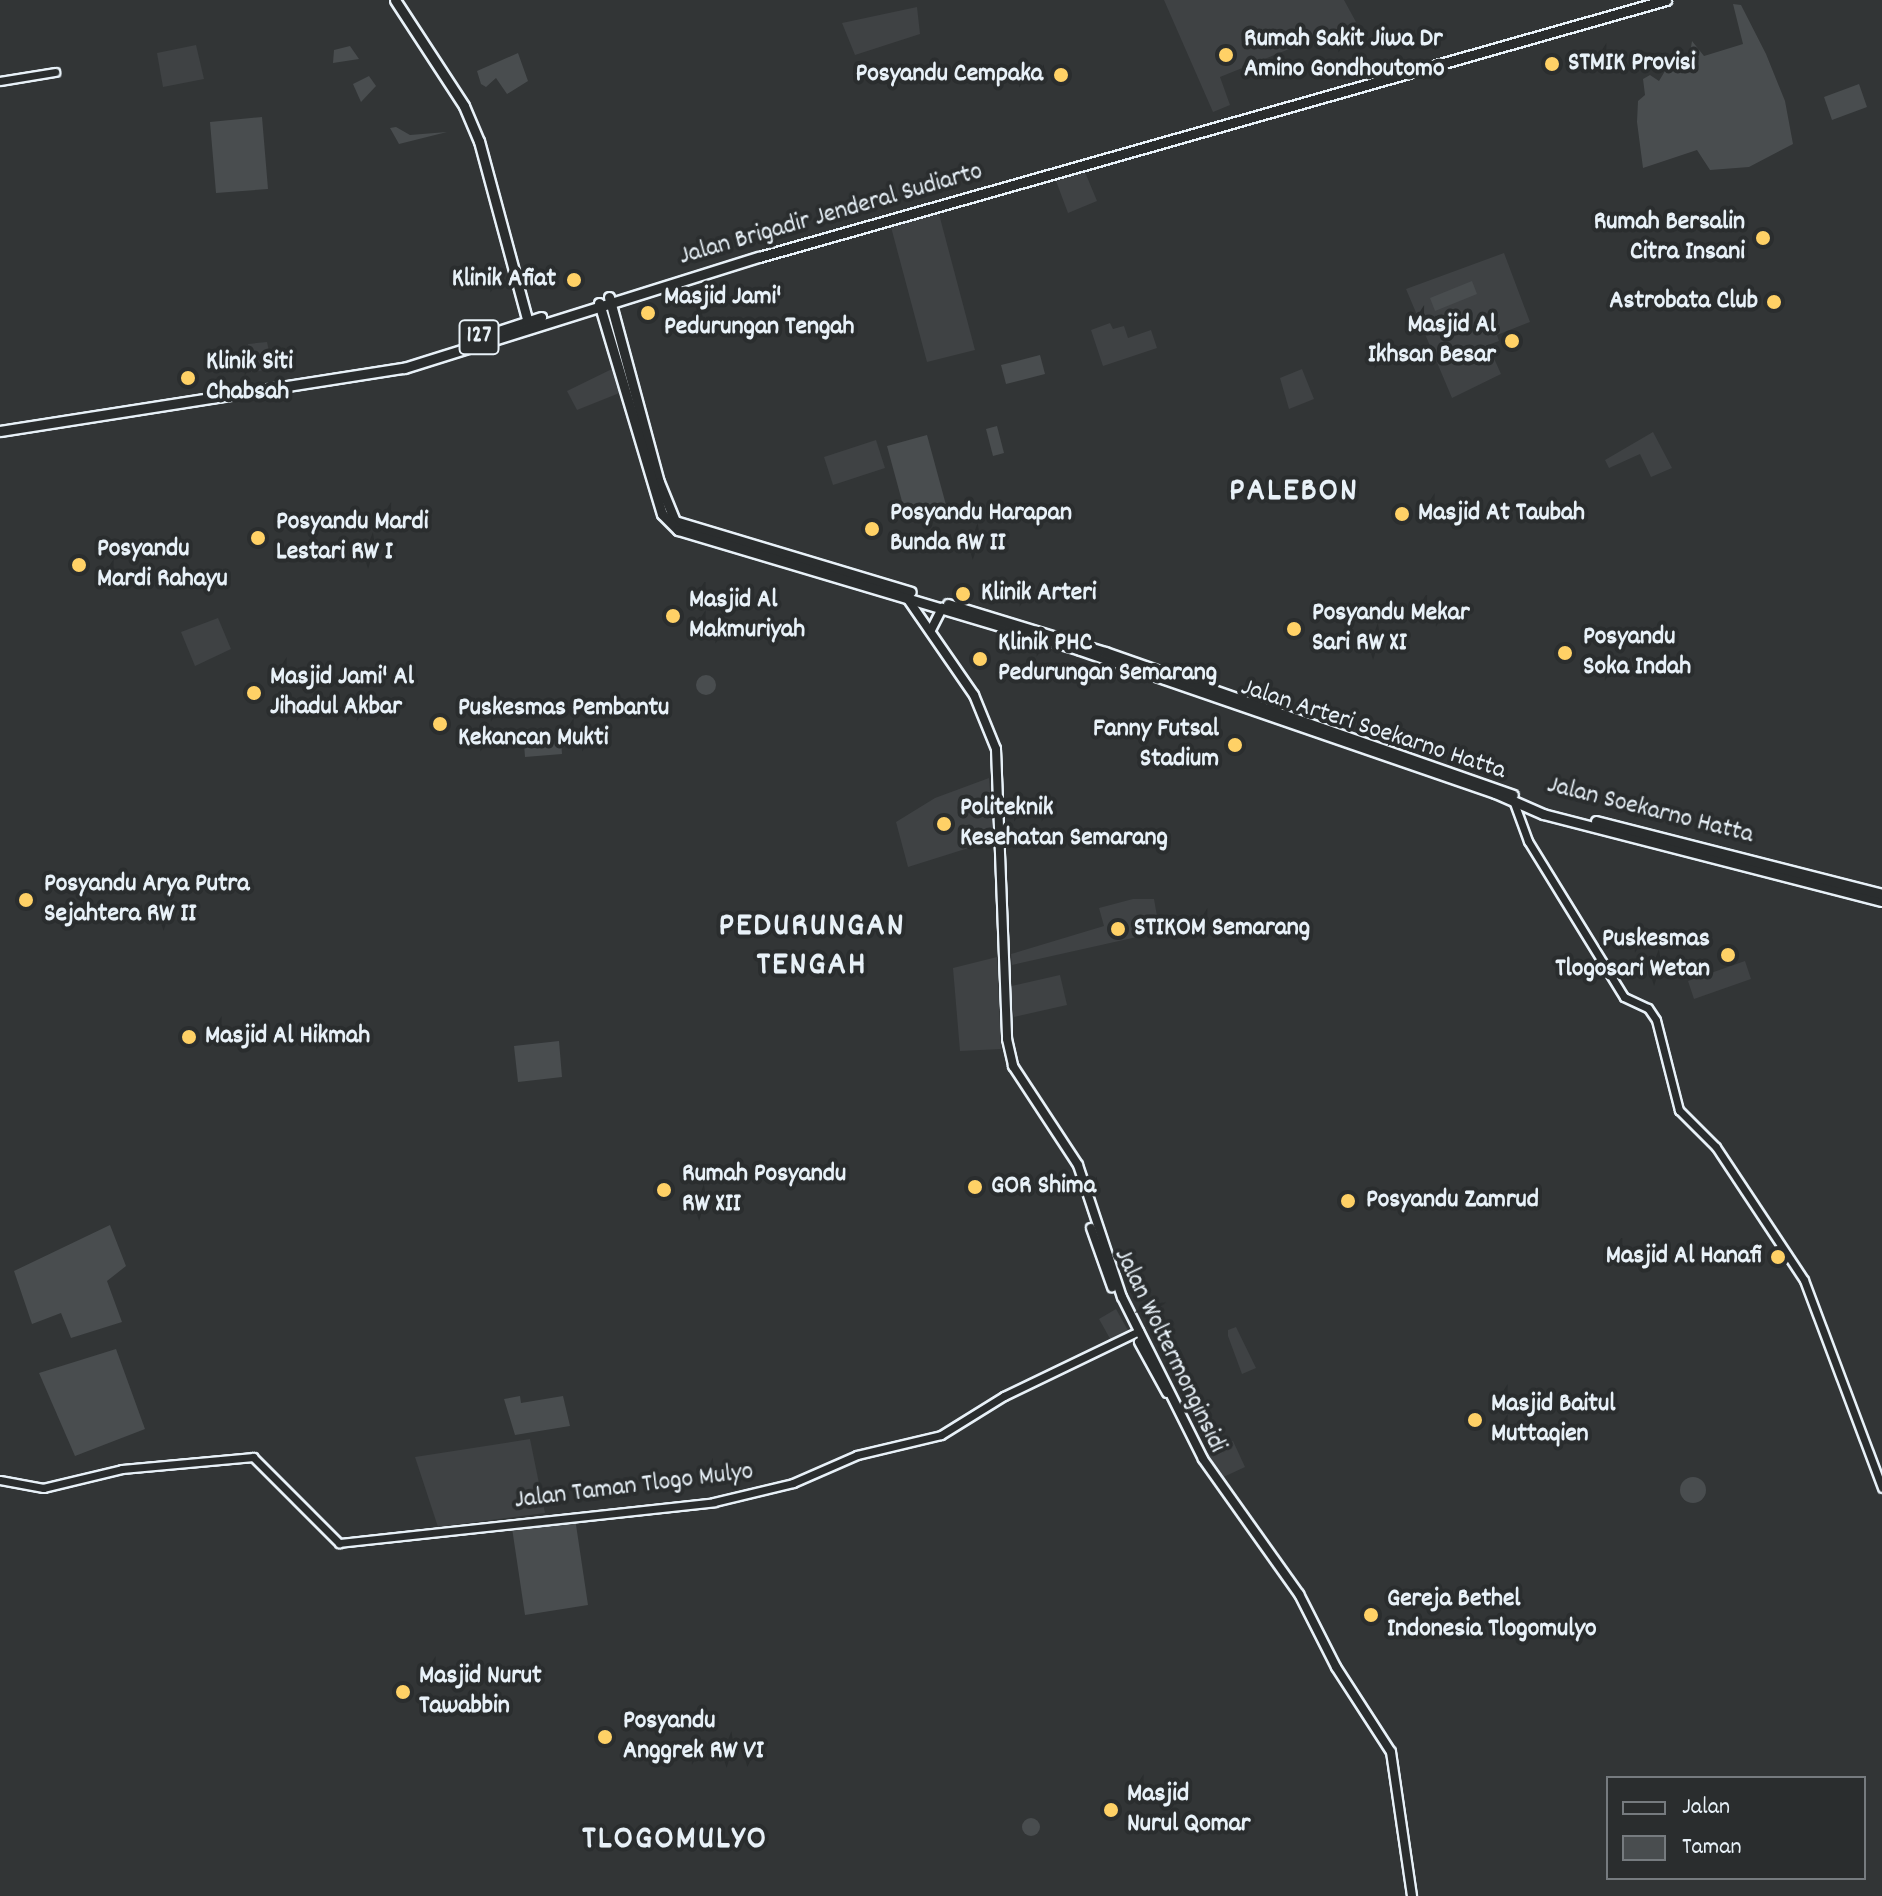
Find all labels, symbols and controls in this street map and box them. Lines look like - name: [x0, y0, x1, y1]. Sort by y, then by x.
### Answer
- place label: Rumah Sakit Jiwa Dr Amino Gondhoutomo: [1244, 24, 1445, 86]
- marker: Rumah Sakit Jiwa Dr Amino Gondhoutomo: [1215, 44, 1237, 66]
- place label: STMIK Provisi: [1568, 48, 1695, 80]
- marker: STMIK Provisi: [1543, 55, 1561, 73]
- place label: Posyandu Cempaka: [855, 59, 1043, 91]
- marker: Posyandu Cempaka: [1050, 64, 1072, 86]
- street label: Jalan Brigadir Jenderal Sudiarto: [676, 157, 986, 273]
- place label: Rumah Bersalin Citra Insani: [1594, 207, 1745, 268]
- marker: Rumah Bersalin Citra Insani: [1752, 227, 1774, 249]
- place label: Klinik Afiat: [452, 264, 556, 296]
- marker: Klinik Afiat: [563, 269, 585, 291]
- place label: Masjid Jami' Pedurungan Tengah: [664, 282, 854, 344]
- place label: Astrobata Club: [1609, 286, 1758, 318]
- marker: Astrobata Club: [1765, 293, 1783, 311]
- marker: Masjid Jami' Pedurungan Tengah: [639, 304, 657, 322]
- place label: Masjid Al Ikhsan Besar: [1368, 310, 1496, 372]
- road number: 127: [457, 317, 501, 357]
- marker: Masjid Al Ikhsan Besar: [1503, 332, 1521, 350]
- place label: Klinik Siti Chabsah: [206, 347, 293, 408]
- marker: Klinik Siti Chabsah: [177, 367, 199, 389]
- district label: PALEBON: [1229, 473, 1359, 513]
- place label: Posyandu Harapan Bunda RW II: [890, 498, 1072, 560]
- place label: Masjid At Taubah: [1418, 498, 1585, 530]
- marker: Masjid At Taubah: [1393, 505, 1411, 523]
- place label: Posyandu Mardi Lestari RW I: [276, 507, 428, 568]
- marker: Posyandu Harapan Bunda RW II: [861, 518, 883, 540]
- marker: Posyandu Mardi Lestari RW I: [247, 527, 269, 549]
- place label: Posyandu Mardi Rahayu: [97, 534, 228, 596]
- marker: Posyandu Mardi Rahayu: [68, 554, 90, 576]
- place label: Klinik Arteri: [981, 578, 1097, 610]
- marker: Klinik Arteri: [952, 583, 974, 605]
- place label: Masjid Al Makmuriyah: [689, 585, 805, 646]
- place label: Posyandu Mekar Sari RW XI: [1312, 598, 1470, 660]
- marker: Masjid Al Makmuriyah: [664, 607, 682, 625]
- marker: Posyandu Mekar Sari RW XI: [1283, 618, 1305, 640]
- place label: Posyandu Soka Indah: [1583, 622, 1691, 684]
- place label: Klinik PHC Pedurungan Semarang: [998, 628, 1217, 690]
- marker: Posyandu Soka Indah: [1554, 642, 1576, 664]
- marker: Klinik PHC Pedurungan Semarang: [969, 648, 991, 670]
- place label: Masjid Jami' Al Jihadul Akbar: [270, 662, 414, 724]
- street label: Jalan Arteri Soekarno Hatta: [1237, 672, 1509, 788]
- marker: Masjid Jami' Al Jihadul Akbar: [245, 684, 263, 702]
- place label: Puskesmas Pembantu Kekancan Mukti: [458, 693, 669, 754]
- marker: Puskesmas Pembantu Kekancan Mukti: [429, 713, 451, 735]
- place label: Fanny Futsal Stadium: [1093, 714, 1219, 776]
- marker: Fanny Futsal Stadium: [1226, 736, 1244, 754]
- street label: Jalan Soekarno Hatta: [1544, 770, 1756, 852]
- place label: Politeknik Kesehatan Semarang: [960, 793, 1168, 854]
- marker: Politeknik Kesehatan Semarang: [935, 815, 953, 833]
- place label: Posyandu Arya Putra Sejahtera RW II: [44, 869, 249, 930]
- marker: Posyandu Arya Putra Sejahtera RW II: [15, 889, 37, 911]
- district label: PEDURUNGAN TENGAH: [718, 907, 906, 986]
- place label: STIKOM Semarang: [1134, 913, 1310, 945]
- marker: STIKOM Semarang: [1109, 920, 1127, 938]
- place label: Puskesmas Tlogosari Wetan: [1555, 924, 1710, 986]
- marker: Puskesmas Tlogosari Wetan: [1717, 944, 1739, 966]
- place label: Masjid Al Hikmah: [205, 1021, 370, 1053]
- marker: Masjid Al Hikmah: [180, 1028, 198, 1046]
- place label: Rumah Posyandu RW XII: [682, 1159, 846, 1220]
- place label: GOR Shima: [991, 1171, 1096, 1203]
- marker: GOR Shima: [966, 1178, 984, 1196]
- marker: Rumah Posyandu RW XII: [653, 1179, 675, 1201]
- place label: Posyandu Zamrud: [1366, 1185, 1539, 1217]
- marker: Posyandu Zamrud: [1337, 1190, 1359, 1212]
- place label: Masjid Al Hanafi: [1606, 1241, 1762, 1273]
- street label: Jalan Woltermonginsidi: [1106, 1244, 1232, 1458]
- marker: Masjid Al Hanafi: [1769, 1248, 1787, 1266]
- place label: Masjid Baitul Muttaqien: [1491, 1389, 1615, 1450]
- marker: Masjid Baitul Muttaqien: [1466, 1411, 1484, 1429]
- street label: Jalan Taman Tlogo Mulyo: [513, 1457, 755, 1517]
- place label: Gereja Bethel Indonesia Tlogomulyo: [1387, 1584, 1597, 1646]
- marker: Gereja Bethel Indonesia Tlogomulyo: [1362, 1606, 1380, 1624]
- place label: Masjid Nurut Tawabbin: [419, 1661, 542, 1722]
- marker: Masjid Nurut Tawabbin: [394, 1683, 412, 1701]
- place label: Posyandu Anggrek RW VI: [623, 1706, 764, 1768]
- marker: Posyandu Anggrek RW VI: [594, 1726, 616, 1748]
- legend: [1606, 1776, 1866, 1880]
- place label: Masjid Nurul Qomar: [1127, 1779, 1250, 1840]
- text: Jalan: [1682, 1791, 1730, 1825]
- marker: Masjid Nurul Qomar: [1102, 1801, 1120, 1819]
- district label: TLOGOMULYO: [582, 1821, 768, 1861]
- text: Taman: [1682, 1831, 1742, 1865]

